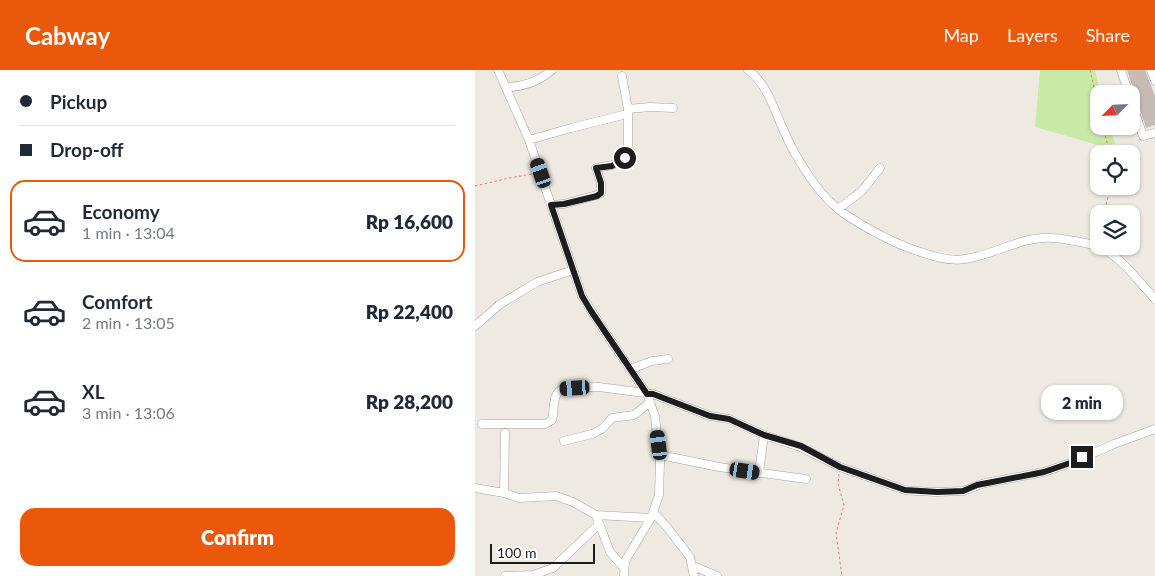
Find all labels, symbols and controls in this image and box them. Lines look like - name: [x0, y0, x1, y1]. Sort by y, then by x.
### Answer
- text: Cabway: [25, 21, 110, 50]
- text: Map: [943, 24, 979, 46]
- text: Layers: [1007, 24, 1058, 46]
- text: Share: [1086, 24, 1130, 46]
- north arrow: [1090, 85, 1140, 135]
- map controls: [1090, 85, 1140, 255]
- text: Pickup: [50, 90, 107, 113]
- text: Drop-off: [50, 138, 124, 161]
- button: locate: [1090, 145, 1140, 195]
- route start: [614, 147, 636, 169]
- car: [529, 156, 552, 190]
- icon: car: [22, 199, 67, 244]
- text: Economy: [82, 200, 160, 223]
- button: layers: [1090, 205, 1140, 255]
- text: Rp 16,600: [366, 210, 453, 233]
- text: 1 min · 13:04: [82, 223, 175, 242]
- icon: car: [22, 289, 67, 334]
- text: Comfort: [82, 290, 153, 313]
- text: Rp 22,400: [366, 300, 453, 323]
- text: 2 min · 13:05: [82, 313, 175, 332]
- icon: car: [22, 379, 67, 424]
- car: [559, 379, 590, 397]
- text: XL: [82, 380, 105, 403]
- callout: 2 min: [1041, 384, 1123, 420]
- text: Rp 28,200: [366, 390, 453, 413]
- text: 2 min: [1062, 393, 1102, 412]
- text: 3 min · 13:06: [82, 403, 175, 422]
- car: [649, 429, 668, 461]
- route end: [1071, 446, 1093, 468]
- car: [729, 461, 760, 481]
- button: Confirm: [20, 508, 455, 566]
- scale bar: [490, 541, 595, 564]
- text: 100 m: [497, 544, 536, 561]

